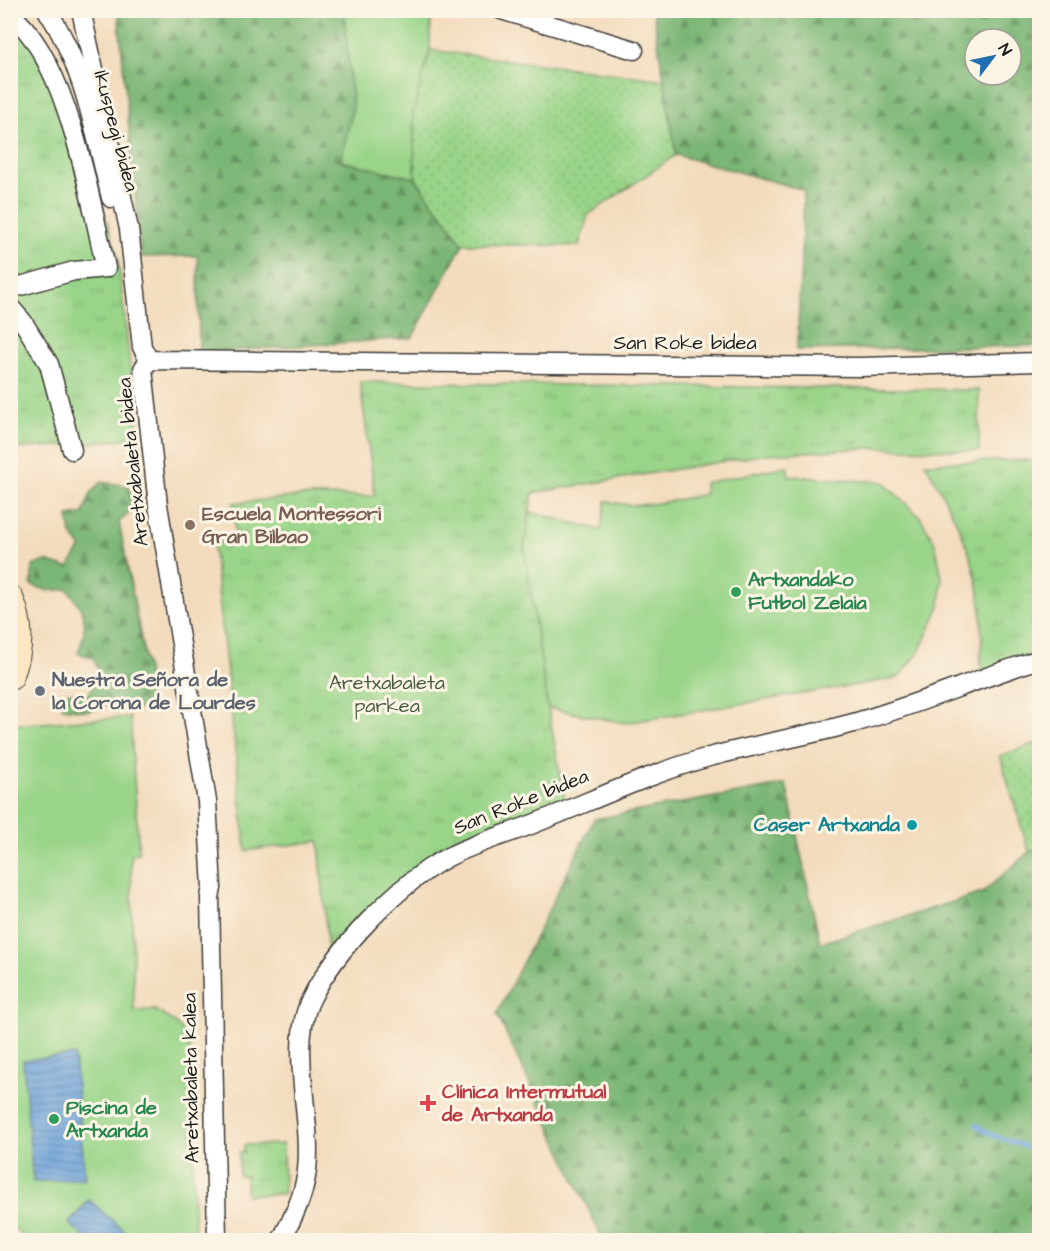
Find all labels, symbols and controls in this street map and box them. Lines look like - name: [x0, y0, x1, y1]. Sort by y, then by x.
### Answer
- north arrow: [963, 27, 1023, 87]
- text: N: [993, 39, 1017, 60]
- street label: Ikuspegi bidea: [85, 67, 146, 195]
- street label: San Roke bidea: [613, 329, 757, 357]
- street label: Aretxabaleta bidea: [110, 376, 156, 548]
- place label: Escuela Montessori Gran Bilbao: [202, 500, 382, 551]
- marker: Escuela Montessori Gran Bilbao: [183, 518, 197, 532]
- place label: Artxandako Futbol Zelaia: [748, 566, 868, 617]
- marker: Artxandako Futbol Zelaia: [729, 585, 743, 599]
- place label: Nuestra Señora de la Corona de Lourdes: [52, 666, 256, 717]
- park label: Aretxabaleta parkea: [329, 669, 445, 720]
- marker: Nuestra Señora de la Corona de Lourdes: [33, 684, 47, 698]
- street label: San Roke bidea: [449, 762, 593, 842]
- place label: Caser Artxanda: [754, 811, 901, 839]
- marker: Caser Artxanda: [905, 818, 919, 832]
- street label: Aretxabaleta kalea: [176, 992, 206, 1164]
- place label: Clínica Intermutual de Artxanda: [441, 1078, 606, 1129]
- place label: Piscina de Artxanda: [66, 1094, 157, 1145]
- marker: Clínica Intermutual de Artxanda: [419, 1094, 437, 1112]
- marker: Piscina de Artxanda: [47, 1112, 61, 1126]

